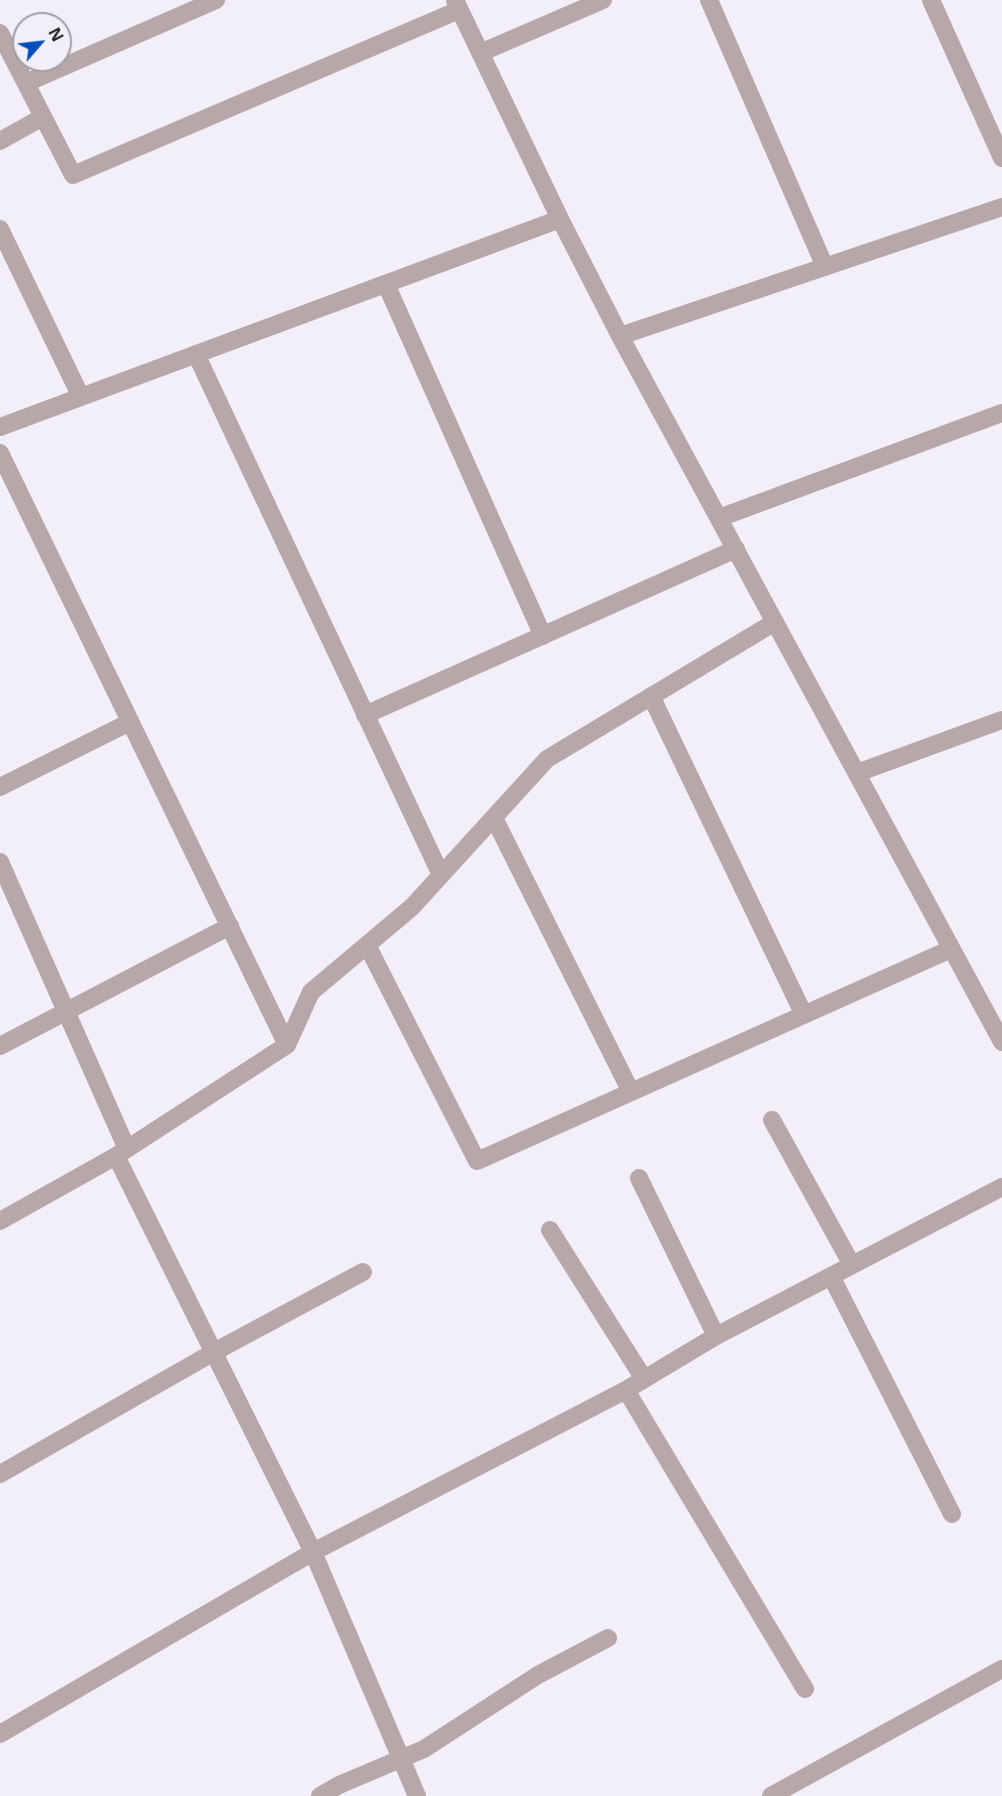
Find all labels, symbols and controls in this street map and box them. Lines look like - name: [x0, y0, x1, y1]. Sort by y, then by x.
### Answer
- north arrow: [12, 12, 72, 72]
- text: N: [43, 24, 69, 45]

